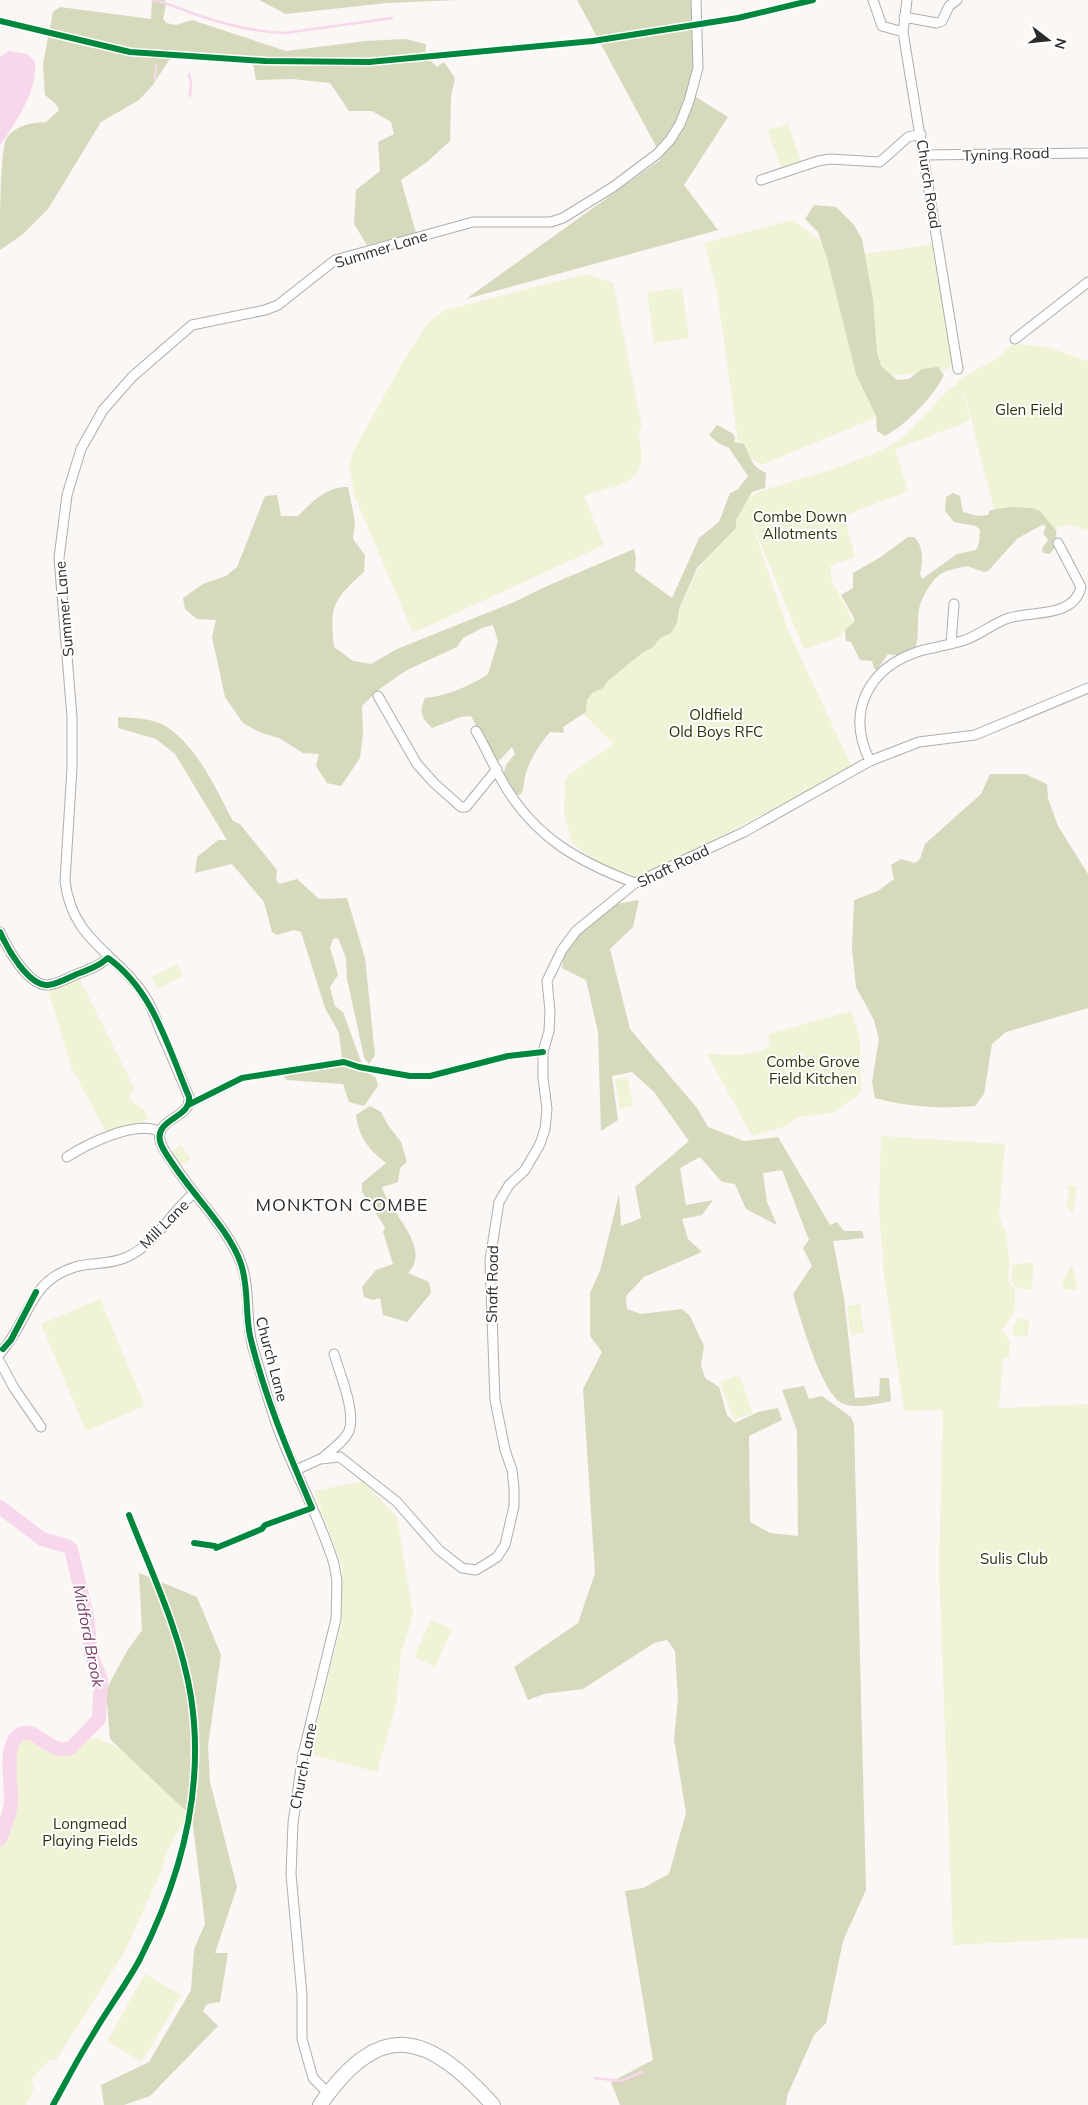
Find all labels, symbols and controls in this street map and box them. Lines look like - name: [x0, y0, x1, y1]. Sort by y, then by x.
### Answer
- north arrow: [1023, 15, 1073, 65]
- text: N: [1050, 36, 1071, 51]
- street label: Church Road: [913, 138, 945, 230]
- street label: Tyning Road: [962, 143, 1050, 165]
- street label: Summer Lane: [332, 226, 430, 272]
- park label: Glen Field: [995, 400, 1063, 419]
- park label: Combe Down Allotments: [753, 507, 847, 543]
- street label: Summer Lane: [50, 560, 78, 658]
- park label: Oldfield Old Boys RFC: [669, 705, 763, 741]
- street label: Shaft Road: [634, 840, 712, 892]
- park label: Combe Grove Field Kitchen: [766, 1052, 860, 1088]
- district label: MONKTON COMBE: [256, 1193, 428, 1216]
- street label: Mill Lane: [135, 1195, 193, 1253]
- street label: Shaft Road: [482, 1245, 502, 1323]
- street label: Church Lane: [252, 1314, 292, 1404]
- park label: Sulis Club: [980, 1549, 1048, 1568]
- water label: Midford Brook: [69, 1583, 109, 1690]
- street label: Church Lane: [285, 1721, 321, 1811]
- park label: Longmead Playing Fields: [42, 1814, 138, 1850]

